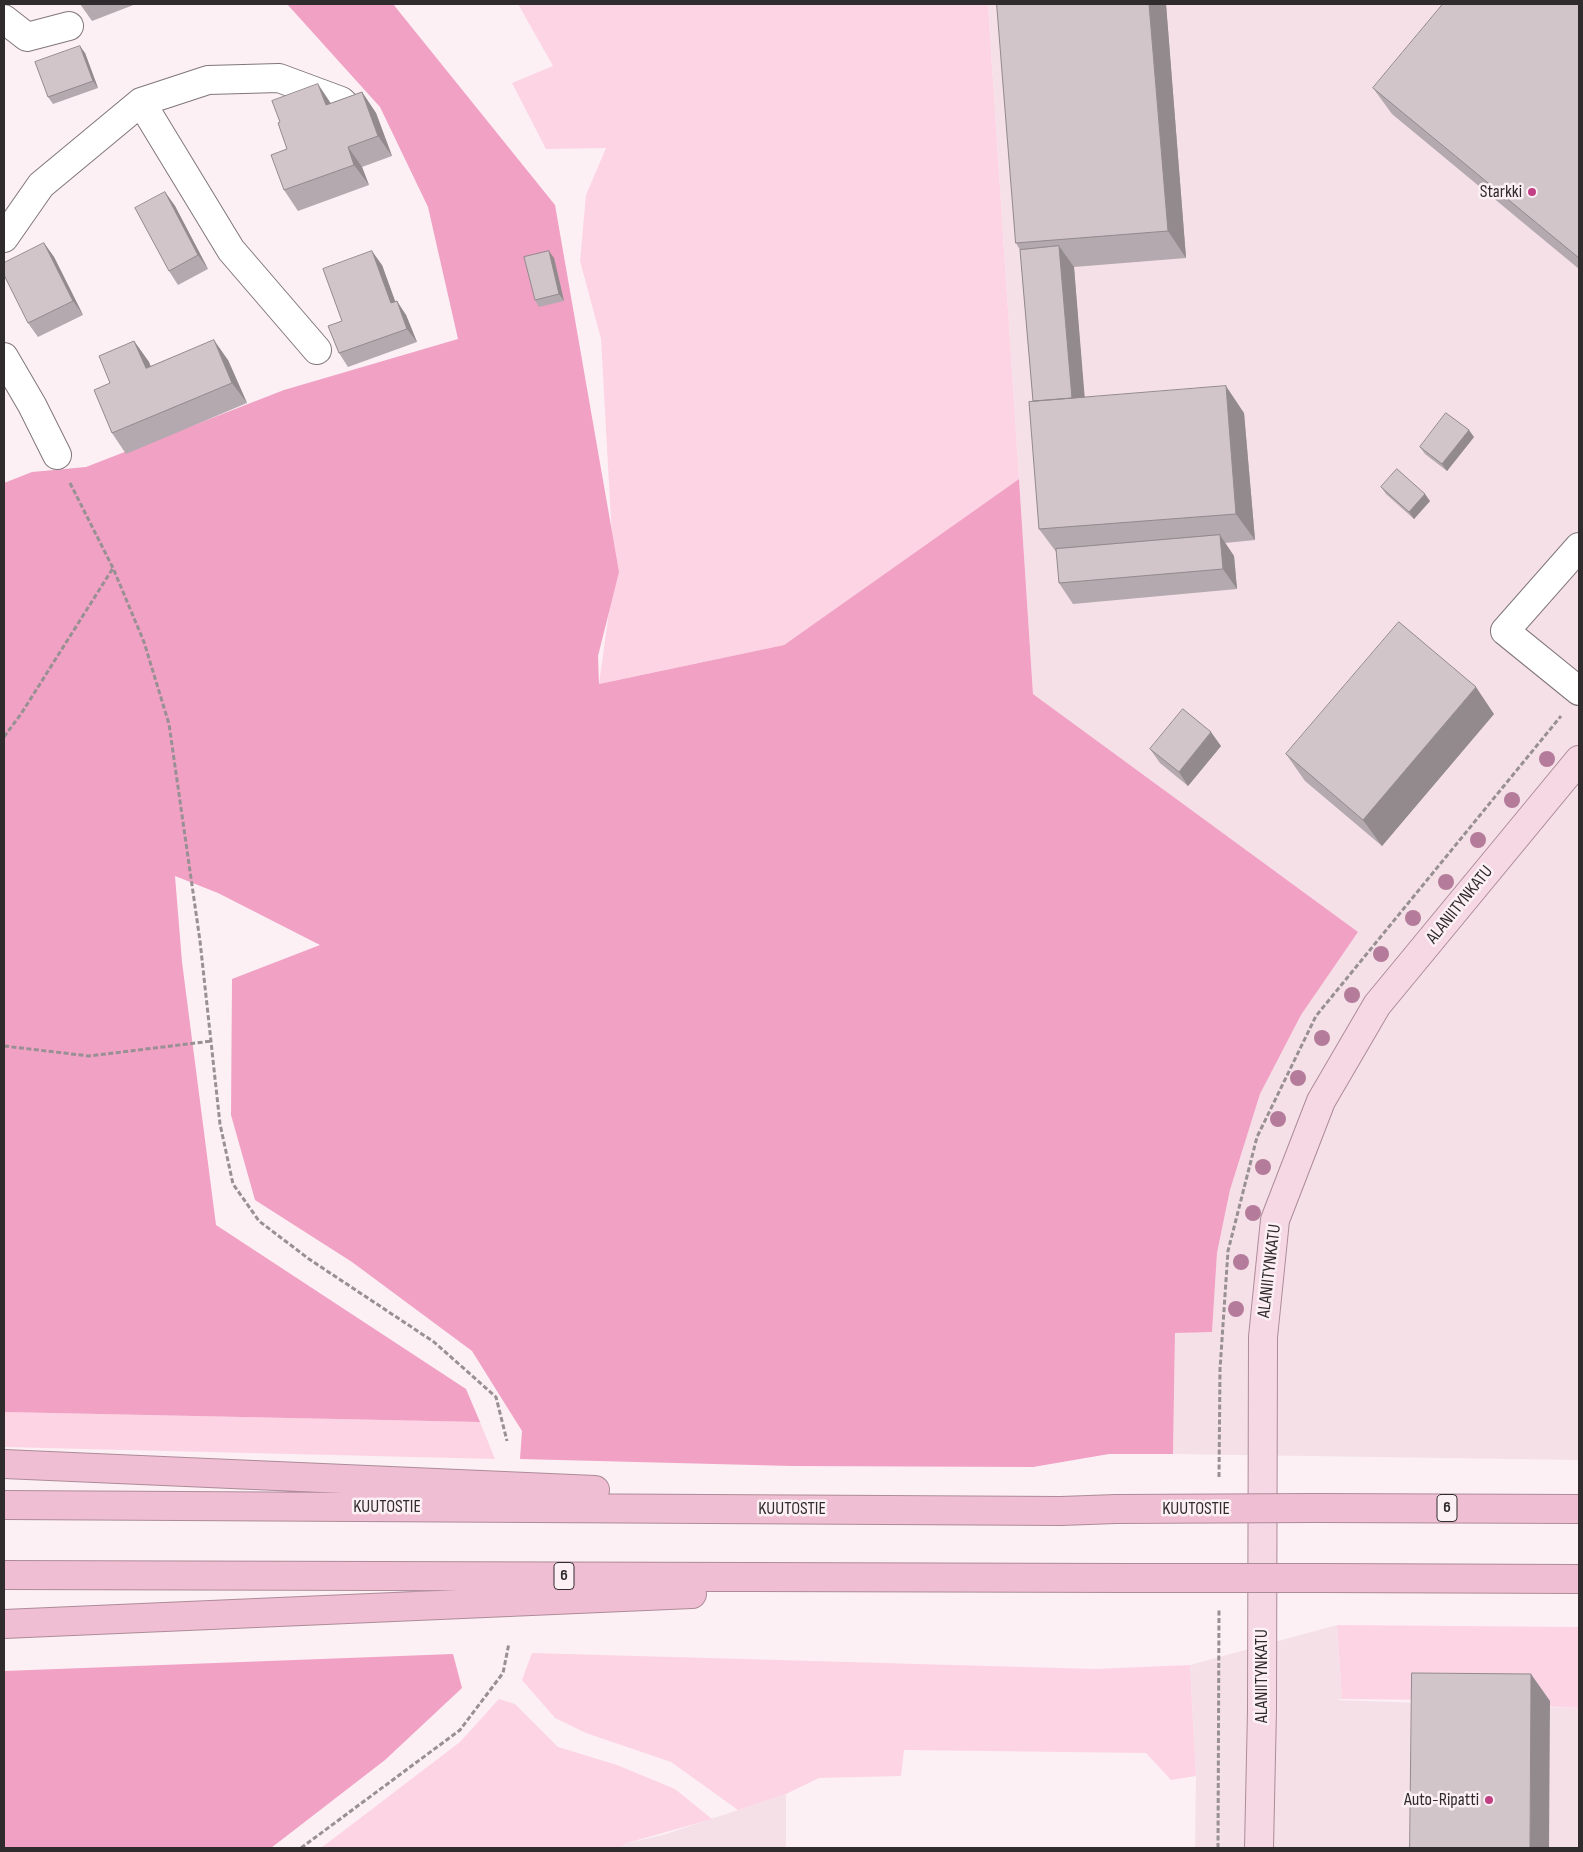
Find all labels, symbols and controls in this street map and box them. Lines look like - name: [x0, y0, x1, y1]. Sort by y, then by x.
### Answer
- place label: Starkki: [1480, 181, 1522, 203]
- marker: Starkki: [1526, 186, 1538, 198]
- street label: ALANIITYNKATU: [1422, 862, 1498, 948]
- street label: ALANIITYNKATU: [1254, 1223, 1286, 1319]
- road number: 6: [1437, 1495, 1457, 1522]
- street label: KUUTOSTIE: [353, 1496, 421, 1518]
- street label: KUUTOSTIE: [758, 1498, 826, 1520]
- street label: KUUTOSTIE: [1162, 1498, 1230, 1520]
- road number: 6: [554, 1562, 574, 1590]
- street label: ALANIITYNKATU: [1251, 1629, 1273, 1723]
- place label: Auto-Ripatti: [1404, 1789, 1479, 1811]
- marker: Auto-Ripatti: [1483, 1794, 1495, 1806]

